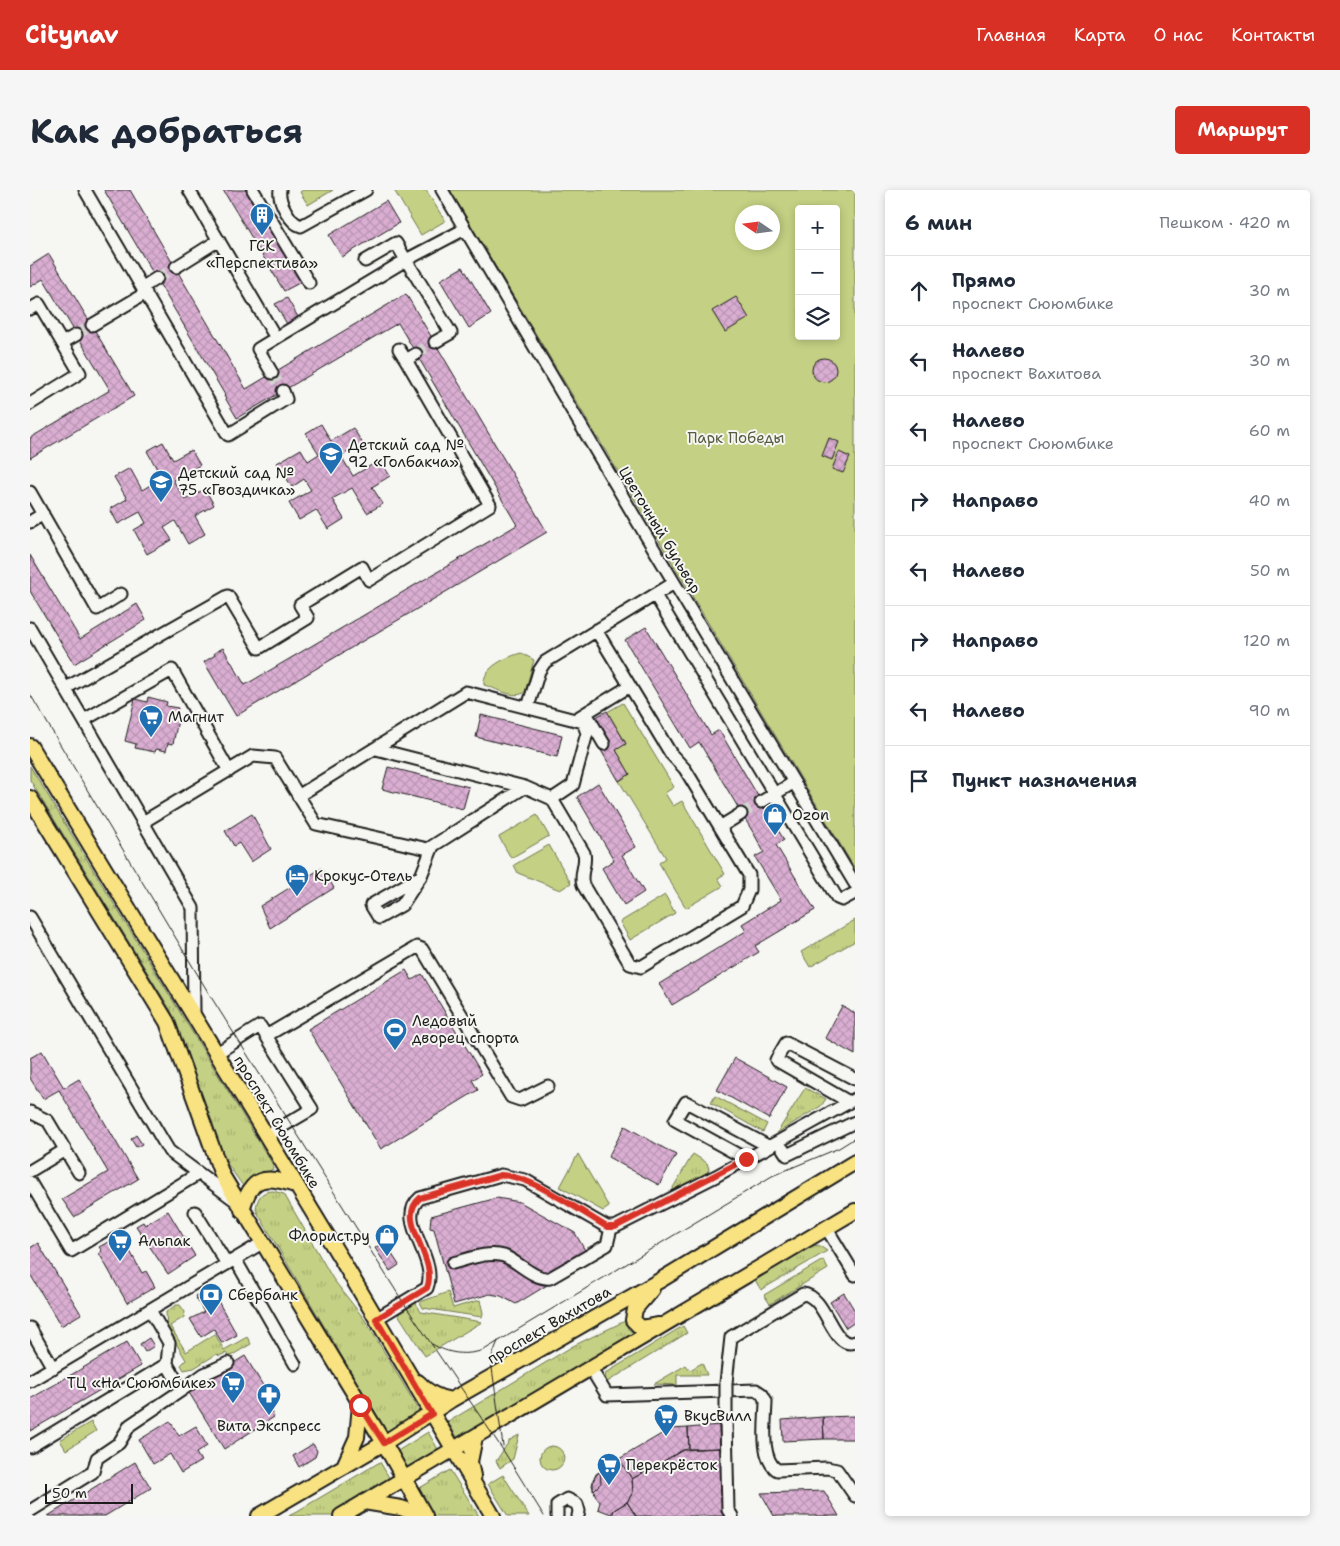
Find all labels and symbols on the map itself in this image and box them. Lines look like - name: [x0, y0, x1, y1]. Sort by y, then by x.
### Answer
- building icon: ГСК «Перспектива»: [249, 202, 275, 236]
- north arrow: [735, 205, 780, 250]
- place label: ГСК «Перспектива»: [206, 236, 318, 273]
- park label: Парк Победы: [687, 428, 785, 448]
- place label: Детский сад № 92 «Голбакча»: [348, 435, 464, 472]
- school or university icon: Детский сад № 92 «Голбакча»: [318, 441, 344, 475]
- place label: Детский сад № 75 «Гвоздичка»: [178, 463, 295, 500]
- street label: Цветочный бульвар: [614, 463, 706, 597]
- school or university icon: Детский сад № 75 «Гвоздичка»: [148, 469, 174, 503]
- supermarket icon: Магнит: [138, 704, 164, 738]
- place label: Магнит: [168, 707, 224, 727]
- shop icon: Ozon: [762, 802, 788, 836]
- place label: Ozon: [792, 805, 829, 825]
- hotel icon: Крокус-Отель: [284, 863, 310, 897]
- place label: Крокус-Отель: [314, 866, 413, 886]
- place label: Ледовый дворец спорта: [412, 1011, 520, 1048]
- sports icon: Ледовый дворец спорта: [382, 1017, 408, 1051]
- street label: проспект Сююмбике: [229, 1052, 325, 1192]
- route end: [735, 1148, 758, 1171]
- shop icon: Флорист.ру: [374, 1223, 400, 1257]
- place label: Флорист.ру: [288, 1226, 370, 1246]
- supermarket icon: Альпак: [107, 1228, 133, 1262]
- place label: Альпак: [138, 1231, 191, 1251]
- street label: проспект Вахитова: [483, 1281, 615, 1369]
- bank icon: Сбербанк: [198, 1282, 224, 1316]
- place label: Сбербанк: [228, 1285, 298, 1305]
- supermarket icon: ТЦ «На Сююмбике»: [220, 1370, 246, 1404]
- place label: ТЦ «На Сююмбике»: [67, 1373, 216, 1393]
- pharmacy icon: Вита Экспресс: [256, 1382, 282, 1416]
- route start: [349, 1394, 372, 1417]
- supermarket icon: ВкусВилл: [653, 1403, 679, 1437]
- place label: ВкусВилл: [684, 1406, 752, 1426]
- place label: Вита Экспресс: [217, 1416, 321, 1436]
- supermarket icon: Перекрёсток: [596, 1452, 622, 1486]
- place label: Перекрёсток: [626, 1455, 717, 1475]
- scale bar: [45, 1481, 132, 1504]

